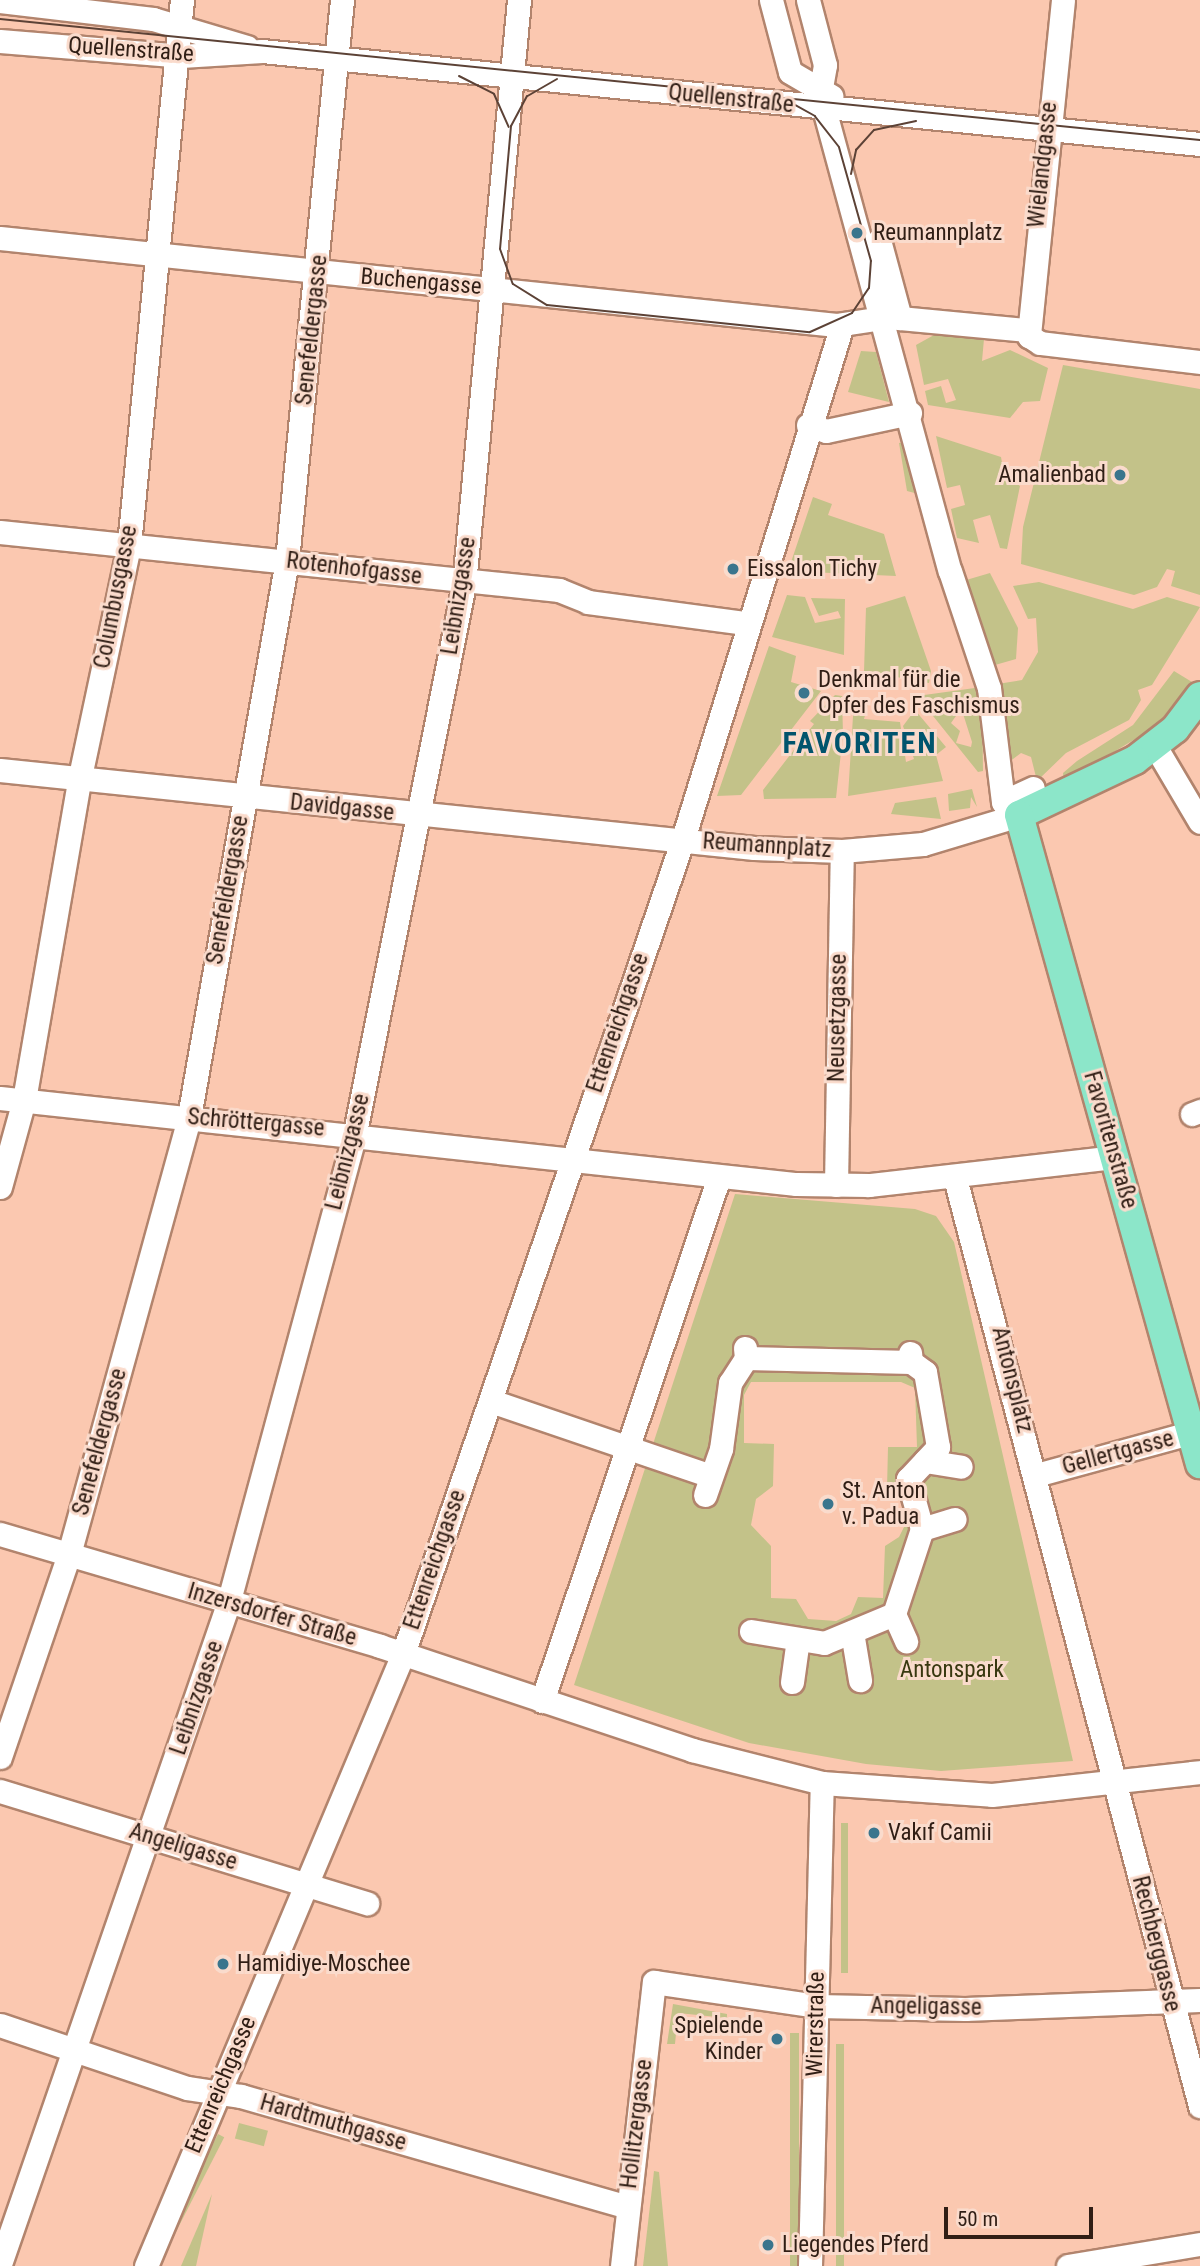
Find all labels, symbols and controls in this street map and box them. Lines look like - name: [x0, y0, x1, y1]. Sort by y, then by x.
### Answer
- street label: Quellenstraße: [67, 32, 195, 68]
- street label: Quellenstraße: [667, 79, 795, 119]
- street label: Wielandgasse: [1023, 101, 1063, 229]
- place label: Reumannplatz: [873, 219, 1002, 247]
- marker: Reumannplatz: [847, 223, 867, 243]
- street label: Senefeldergasse: [290, 254, 334, 406]
- street label: Buchengasse: [359, 263, 483, 301]
- place label: Amalienbad: [998, 461, 1106, 489]
- marker: Amalienbad: [1112, 467, 1128, 483]
- street label: Columbusgasse: [89, 523, 143, 671]
- street label: Leibnizgasse: [436, 535, 482, 657]
- street label: Rotenhofgasse: [285, 547, 423, 591]
- place label: Eissalon Tichy: [747, 555, 878, 583]
- marker: Eissalon Tichy: [725, 561, 741, 577]
- place label: Denkmal für die Opfer des Faschismus: [818, 666, 1020, 720]
- marker: Denkmal für die Opfer des Faschismus: [796, 685, 812, 701]
- district label: FAVORITEN: [784, 725, 936, 761]
- street label: Davidgasse: [289, 789, 395, 827]
- street label: Senefeldergasse: [201, 813, 255, 967]
- street label: Reumannplatz: [702, 828, 832, 864]
- street label: Ettenreichgasse: [581, 950, 655, 1096]
- street label: Neusetzgasse: [823, 954, 853, 1082]
- street label: Favoritenstraße: [1077, 1068, 1143, 1212]
- street label: Leibnizgasse: [320, 1091, 376, 1213]
- street label: Schröttergasse: [186, 1103, 326, 1143]
- street label: Antonsplatz: [985, 1324, 1039, 1436]
- street label: Senefeldergasse: [67, 1366, 133, 1518]
- street label: Gellertgasse: [1059, 1425, 1177, 1481]
- place label: St. Anton v. Padua: [842, 1477, 926, 1531]
- street label: Ettenreichgasse: [398, 1487, 472, 1633]
- marker: St. Anton v. Padua: [820, 1496, 836, 1512]
- street label: Inzersdorfer Straße: [184, 1578, 360, 1652]
- street label: Leibnizgasse: [165, 1637, 229, 1759]
- park label: Antonspark: [900, 1656, 1004, 1684]
- street label: Angeligasse: [126, 1818, 240, 1876]
- place label: Vakıf Camii: [888, 1819, 992, 1847]
- marker: Vakıf Camii: [866, 1825, 882, 1841]
- street label: Rechberggasse: [1126, 1873, 1186, 2015]
- place label: Hamidiye-Moschee: [237, 1950, 410, 1978]
- marker: Hamidiye-Moschee: [215, 1956, 231, 1972]
- street label: Wirerstraße: [801, 1971, 831, 2077]
- street label: Angeligasse: [870, 1992, 982, 2022]
- place label: Spielende Kinder: [674, 2012, 763, 2066]
- street label: Ettenreichgasse: [180, 2013, 262, 2157]
- marker: Spielende Kinder: [769, 2031, 785, 2047]
- street label: Hollitzergasse: [615, 2058, 659, 2190]
- street label: Hardtmuthgasse: [257, 2089, 409, 2157]
- scale bar: [948, 2192, 1097, 2236]
- text: 50 m: [957, 2207, 998, 2231]
- place label: Liegendes Pferd: [782, 2231, 929, 2259]
- marker: Liegendes Pferd: [760, 2237, 776, 2253]

